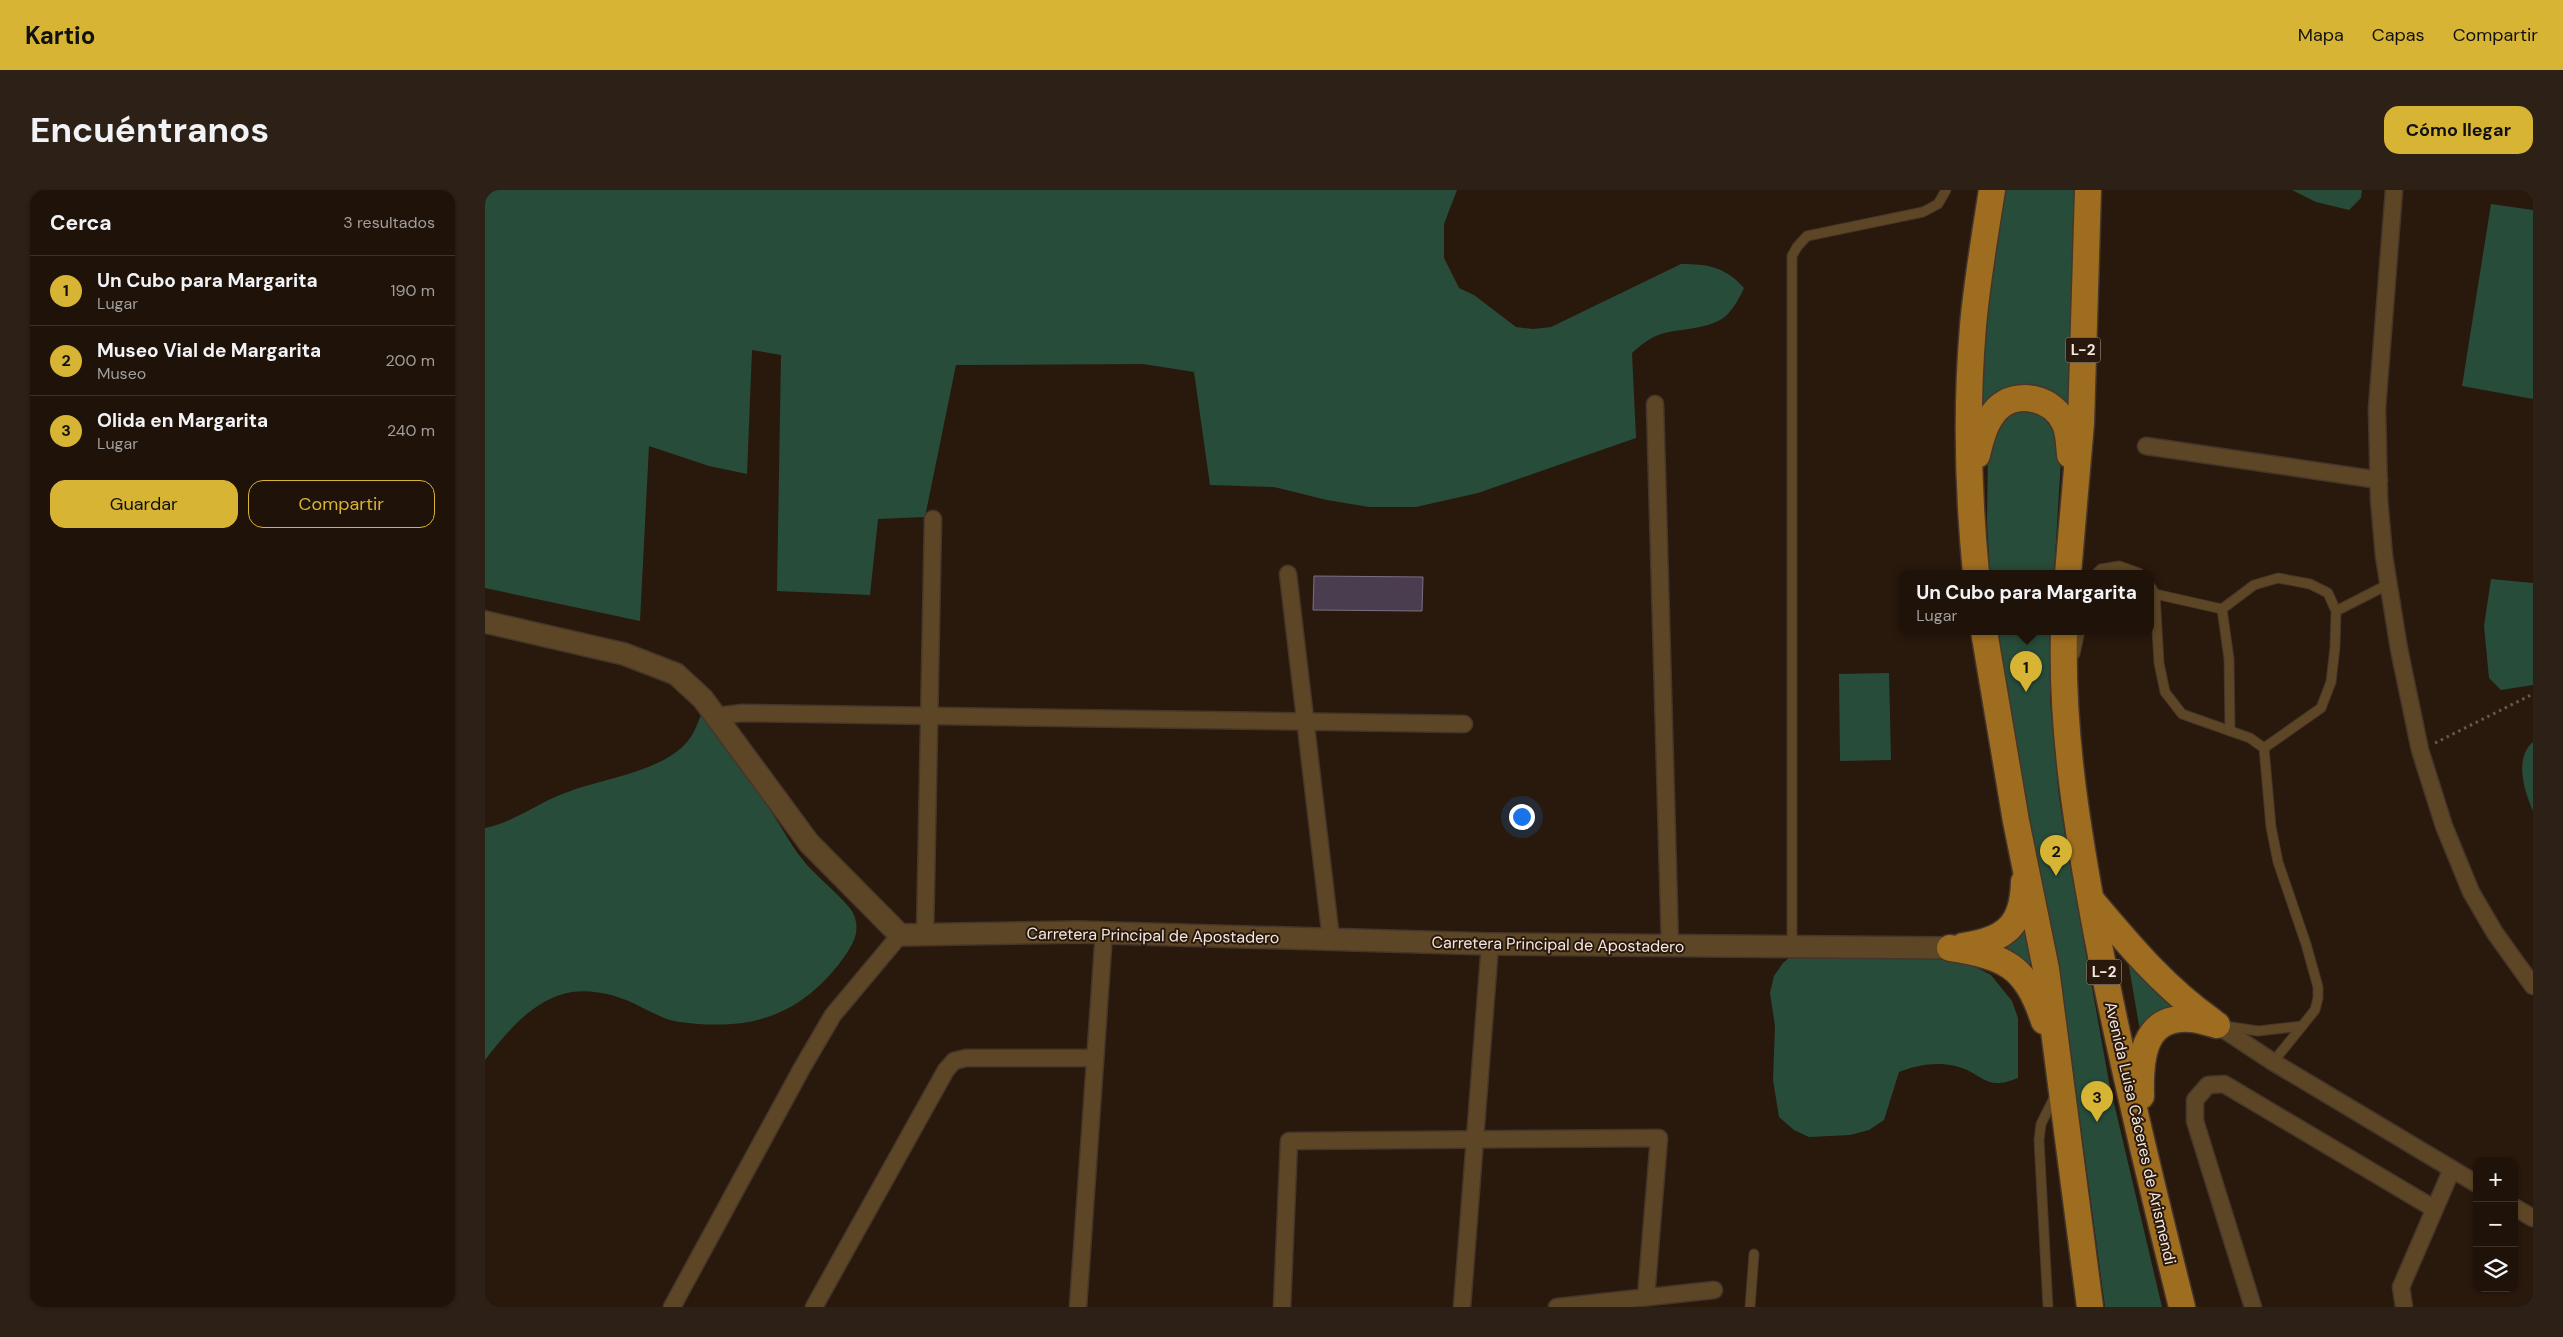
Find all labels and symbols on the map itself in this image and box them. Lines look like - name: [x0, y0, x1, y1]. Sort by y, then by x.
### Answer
- road number: L-2: [2065, 338, 2101, 362]
- pin: 1: [2010, 651, 2042, 692]
- your location: [1509, 804, 1535, 830]
- pin: 2: [2040, 835, 2072, 876]
- street label: Carretera Principal de Apostadero: [1026, 923, 1280, 948]
- street label: Carretera Principal de Apostadero: [1431, 932, 1685, 957]
- road number: L-2: [2087, 960, 2121, 984]
- street label: Avenida Luisa Cáceres de Arismendi: [2100, 1000, 2181, 1267]
- pin: 3: [2081, 1081, 2113, 1122]

